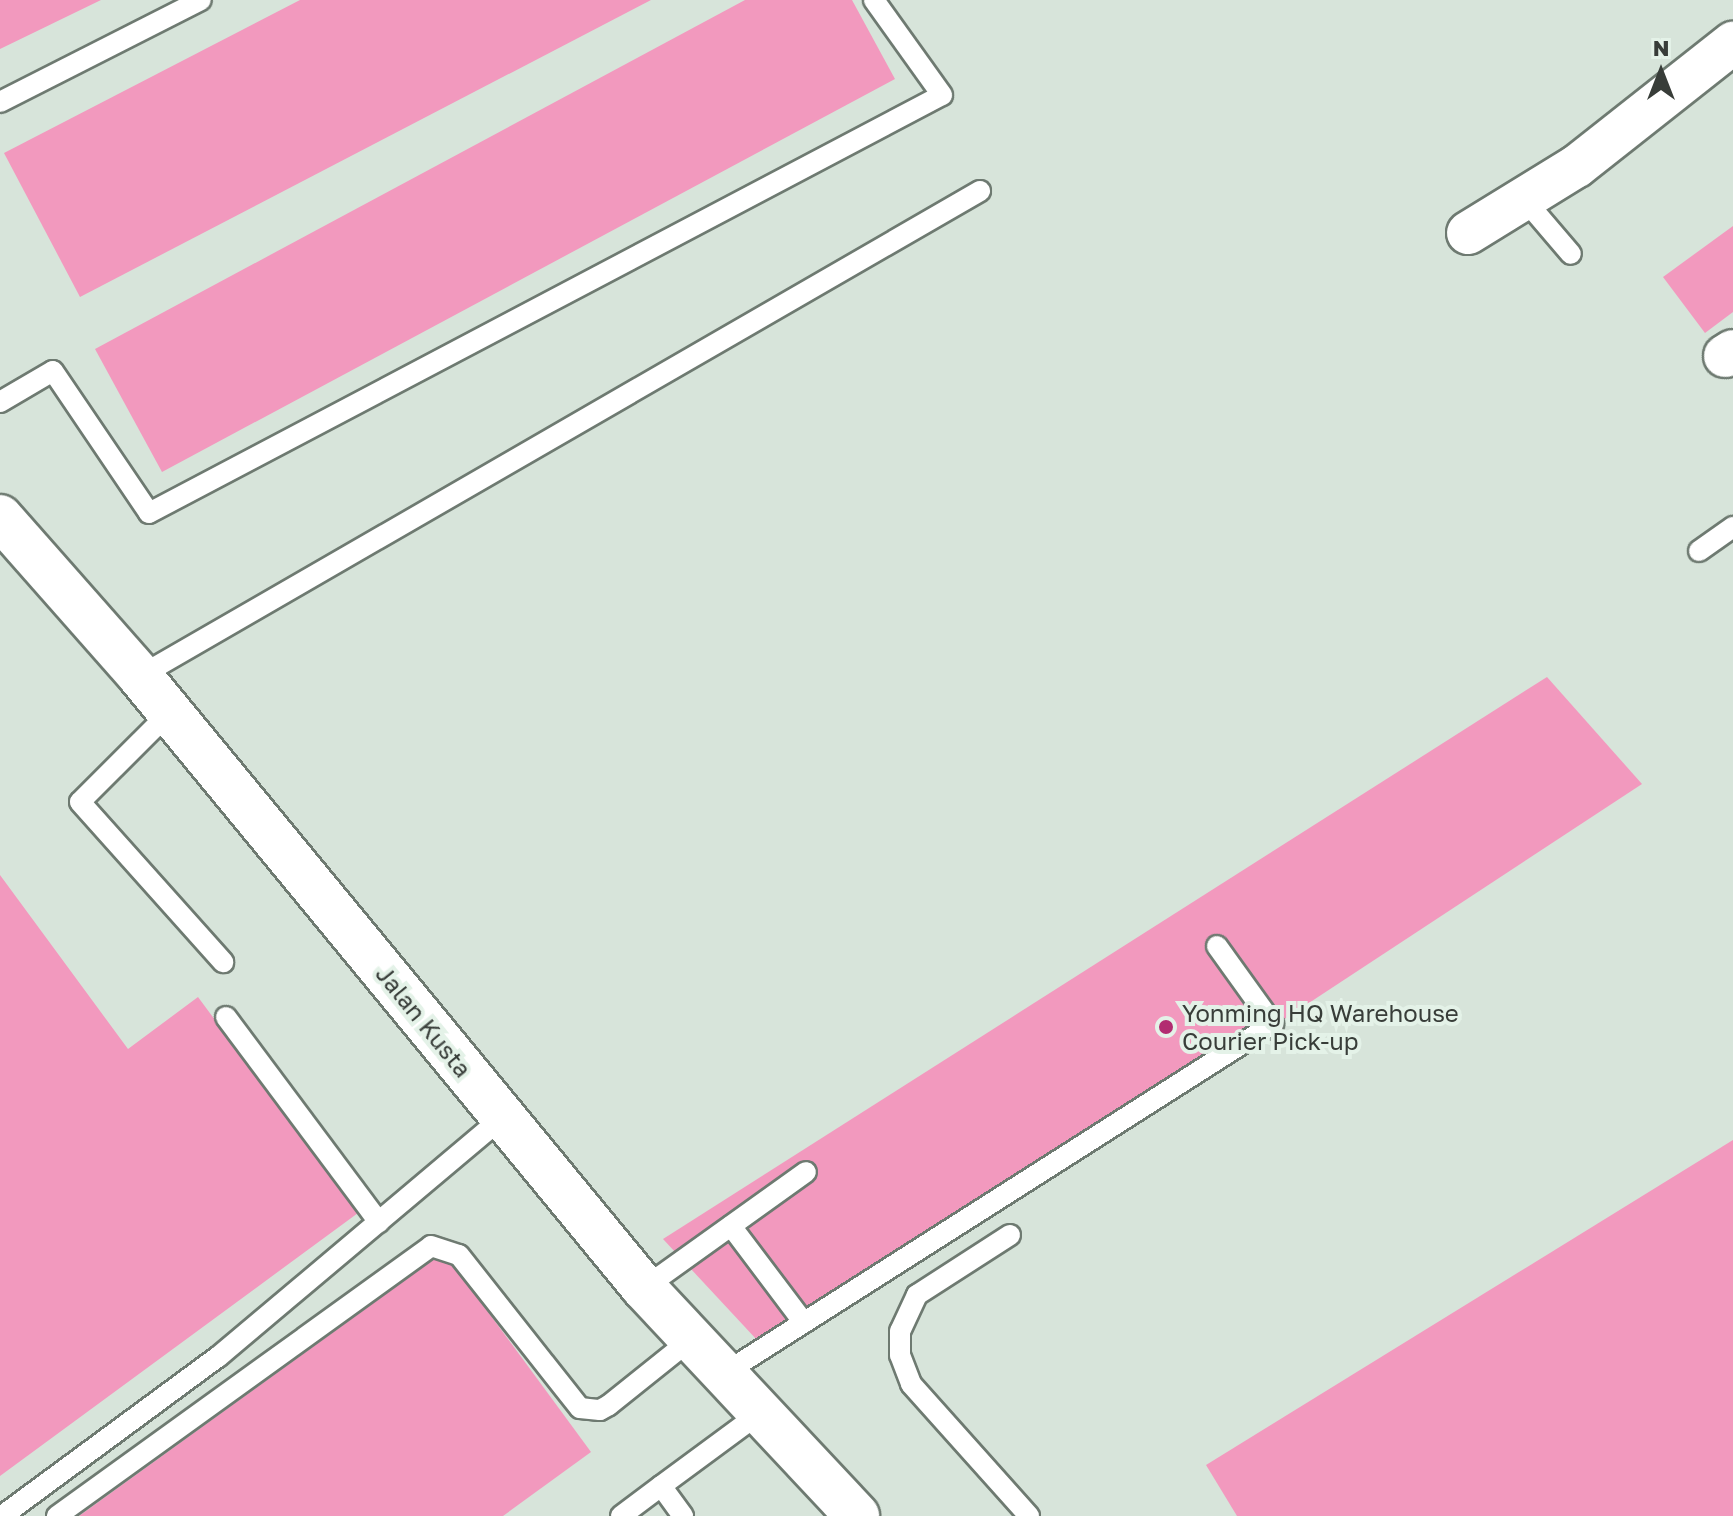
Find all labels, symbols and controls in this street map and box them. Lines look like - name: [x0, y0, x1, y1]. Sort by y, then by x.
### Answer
- north arrow: [1621, 32, 1701, 112]
- text: N: [1653, 34, 1669, 61]
- street label: Jalan Kusta: [370, 959, 478, 1083]
- place label: Yonming HQ Warehouse Courier Pick-up: [1182, 999, 1459, 1055]
- marker: Yonming HQ Warehouse Courier Pick-up: [1157, 1018, 1175, 1036]

